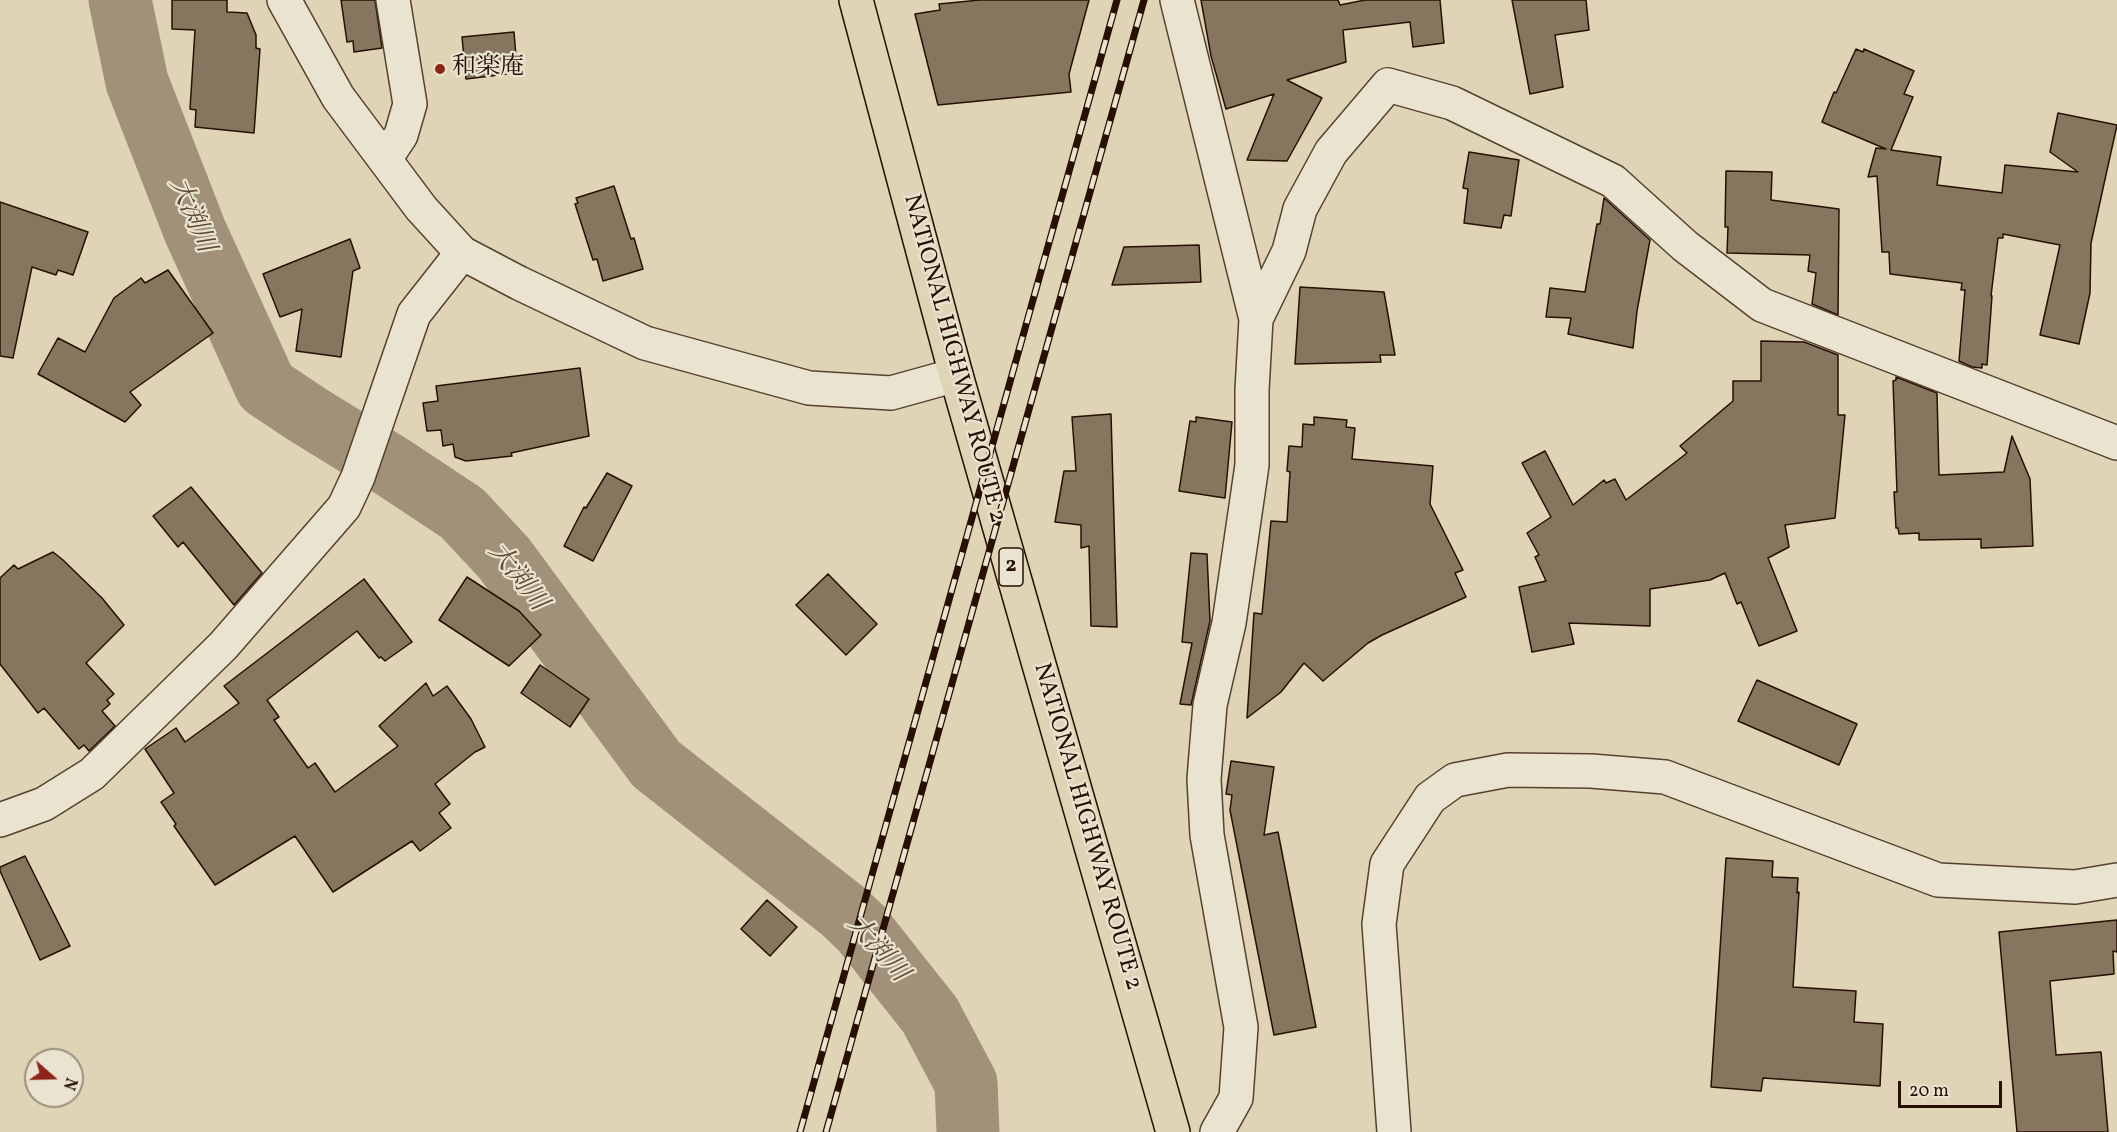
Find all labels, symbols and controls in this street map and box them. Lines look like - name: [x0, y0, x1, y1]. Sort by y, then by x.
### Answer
- place label: 和楽庵: [452, 55, 524, 83]
- marker: 和楽庵: [433, 62, 447, 76]
- water label: 大渕川: [160, 174, 220, 258]
- street label: NATIONAL HIGHWAY ROUTE 2: [895, 192, 1011, 526]
- water label: 大渕川: [480, 538, 552, 618]
- road number: 2: [999, 548, 1023, 586]
- street label: NATIONAL HIGHWAY ROUTE 2: [1025, 660, 1147, 994]
- water label: 大渕川: [839, 910, 913, 990]
- north arrow: [24, 1048, 84, 1108]
- scale bar: [1901, 1069, 2004, 1107]
- text: N: [57, 1074, 81, 1093]
- text: 20 m: [1909, 1079, 1949, 1104]

